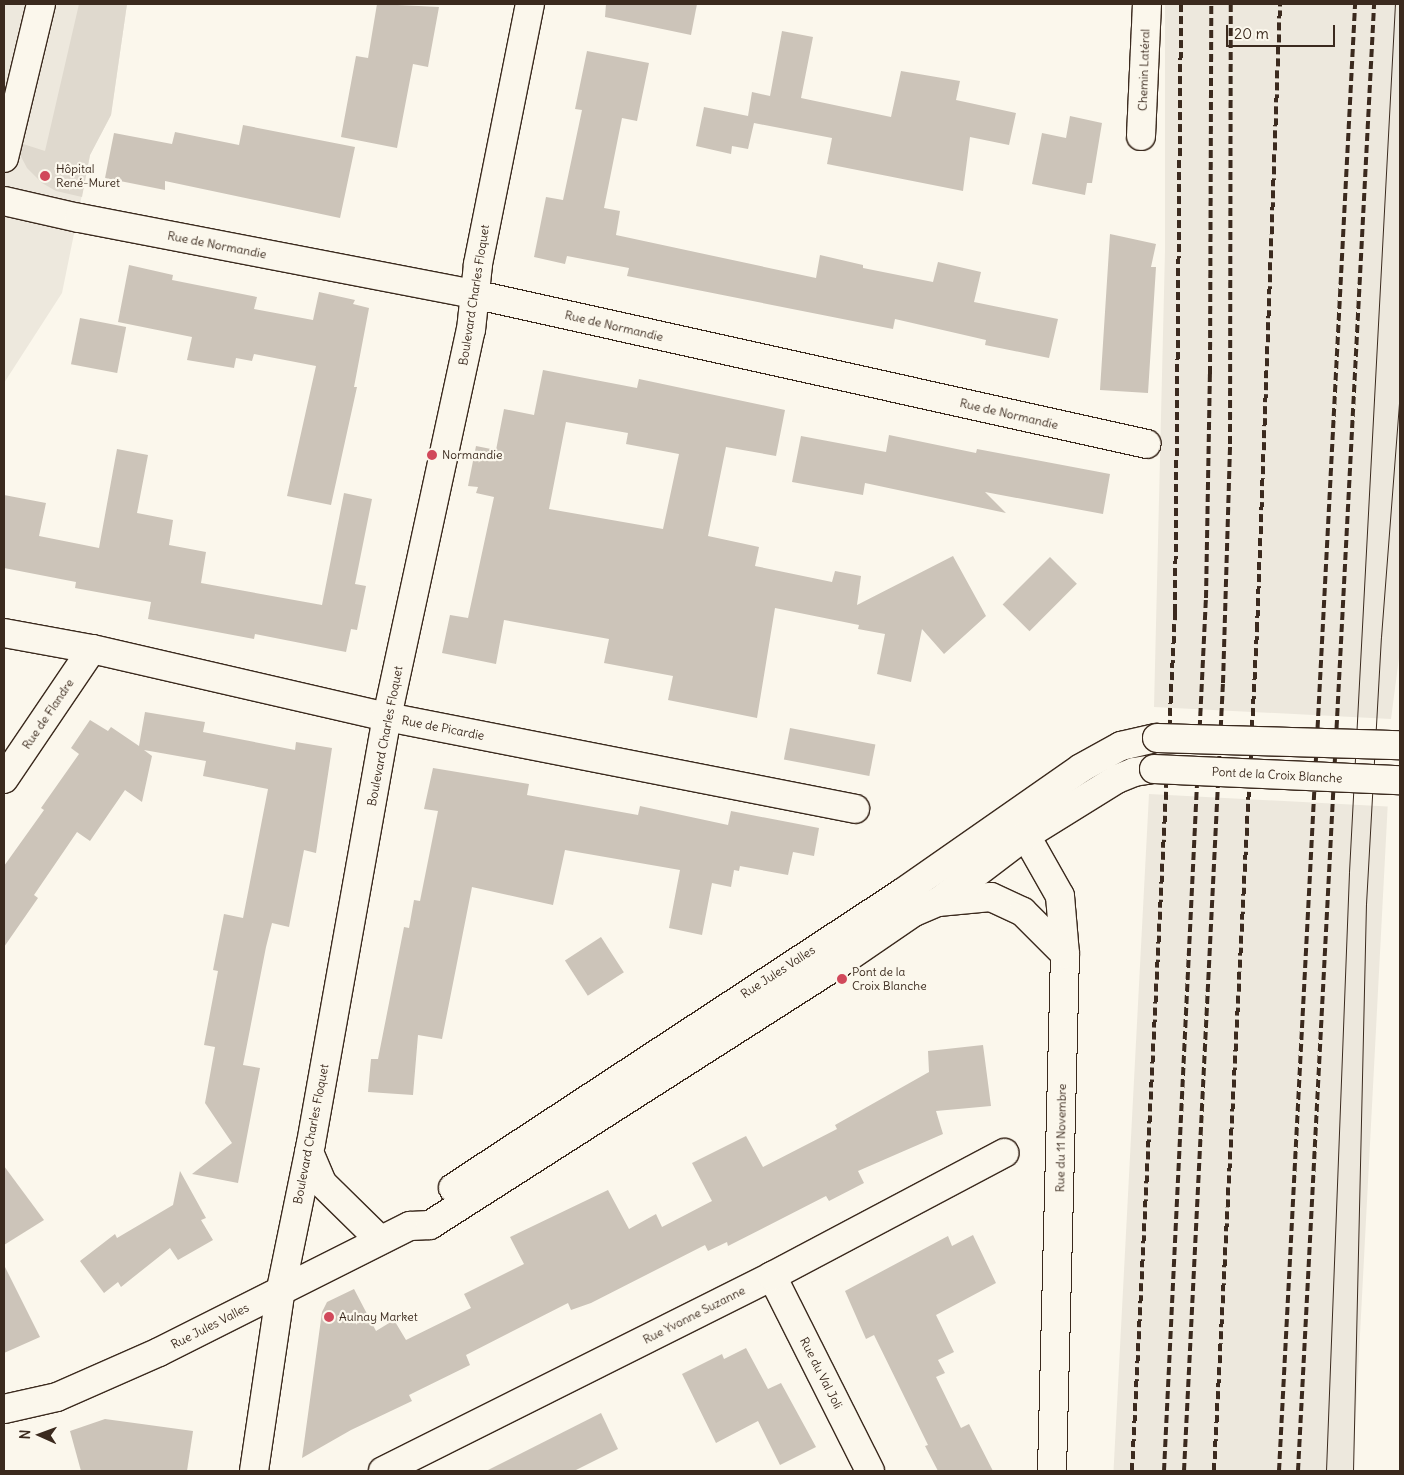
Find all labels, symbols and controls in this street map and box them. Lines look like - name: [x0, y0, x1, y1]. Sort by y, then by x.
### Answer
- scale bar: [1229, 15, 1338, 47]
- text: 20 m: [1234, 24, 1269, 43]
- street label: Chemin Latéral: [1135, 29, 1153, 111]
- place label: Hôpital René-Muret: [56, 162, 120, 190]
- marker: Hôpital René-Muret: [38, 169, 52, 183]
- street label: Boulevard Charles Floquet: [456, 224, 492, 366]
- street label: Rue de Normandie: [166, 228, 268, 262]
- street label: Rue de Normandie: [563, 308, 665, 344]
- street label: Rue de Normandie: [958, 396, 1060, 432]
- place label: Normandie: [442, 448, 502, 462]
- marker: Normandie: [426, 449, 438, 461]
- street label: Boulevard Charles Floquet: [364, 665, 406, 807]
- street label: Rue de Flandre: [19, 676, 77, 752]
- street label: Rue de Picardie: [400, 713, 486, 743]
- street label: Pont de la Croix Blanche: [1211, 764, 1343, 786]
- street label: Rue Jules Valles: [738, 943, 818, 1001]
- place label: Pont de la Croix Blanche: [852, 965, 927, 993]
- marker: Pont de la Croix Blanche: [836, 973, 848, 985]
- street label: Boulevard Charles Floquet: [290, 1063, 332, 1205]
- street label: Rue du 11 Novembre: [1053, 1084, 1069, 1192]
- street label: Rue Yvonne Suzanne: [641, 1283, 747, 1347]
- street label: Rue Jules Valles: [169, 1300, 251, 1352]
- place label: Aulnay Market: [339, 1310, 418, 1324]
- marker: Aulnay Market: [323, 1311, 335, 1323]
- street label: Rue du Val Joli: [797, 1335, 845, 1411]
- north arrow: [15, 1410, 65, 1460]
- text: N: [16, 1429, 34, 1440]

